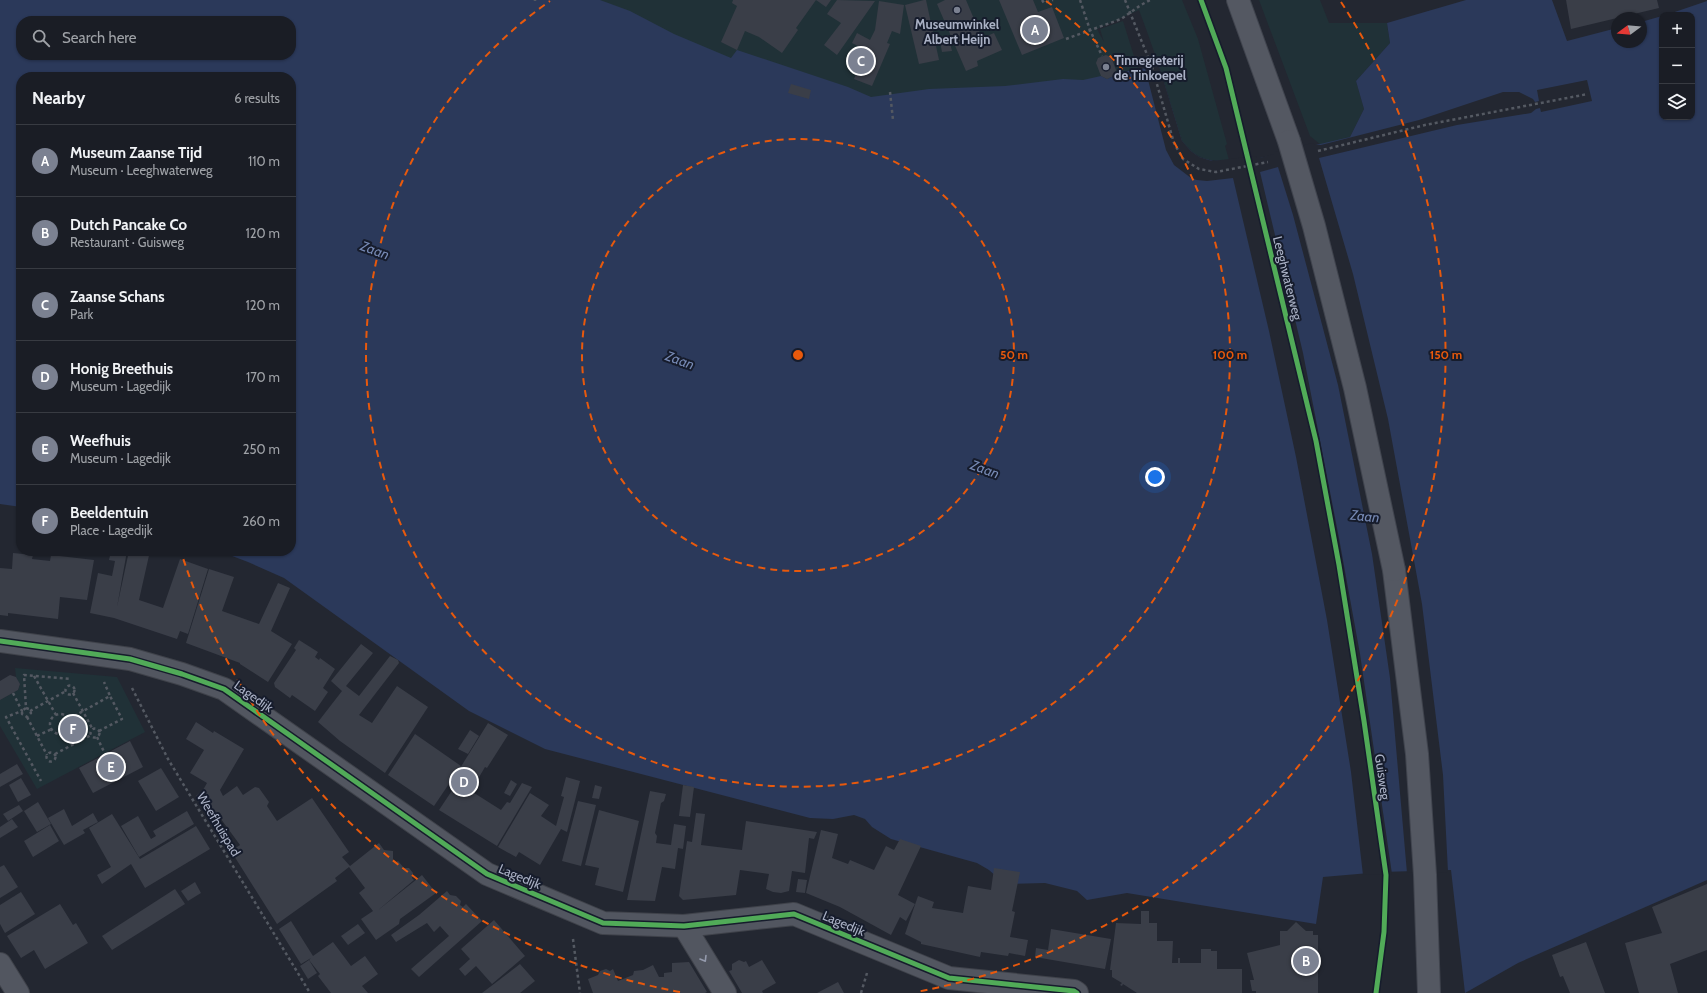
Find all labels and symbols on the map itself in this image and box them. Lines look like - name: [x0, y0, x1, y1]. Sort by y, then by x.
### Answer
- marker: Museumwinkel Albert Heijn: [952, 5, 962, 15]
- north arrow: [1611, 12, 1647, 48]
- pin: A: [1022, 15, 1048, 45]
- place label: Museumwinkel Albert Heijn: [915, 16, 1000, 47]
- pin: C: [848, 46, 874, 76]
- place label: Tinnegieterij de Tinkoepel: [1114, 52, 1187, 83]
- marker: Tinnegieterij de Tinkoepel: [1101, 62, 1111, 72]
- street label: Leeghwaterweg: [1270, 234, 1306, 322]
- water label: Zaan: [357, 236, 392, 263]
- water label: Zaan: [662, 346, 697, 373]
- text: 50 m: [1000, 347, 1028, 362]
- text: 100 m: [1213, 347, 1247, 362]
- text: 150 m: [1430, 347, 1462, 362]
- centre of rings: [791, 348, 805, 362]
- water label: Zaan: [967, 455, 1002, 482]
- your location: [1145, 467, 1165, 487]
- water label: Zaan: [1349, 505, 1380, 526]
- street label: Lagedijk: [231, 677, 277, 716]
- pin: F: [60, 714, 86, 744]
- pin: E: [98, 752, 124, 782]
- street label: Guisweg: [1372, 753, 1394, 801]
- pin: D: [451, 767, 477, 797]
- street label: Weefhuispad: [194, 789, 244, 859]
- street label: Lagedijk: [496, 860, 544, 893]
- street label: Lagedijk: [820, 907, 868, 940]
- pin: B: [1293, 946, 1319, 976]
- one-way arrow: [700, 955, 707, 962]

